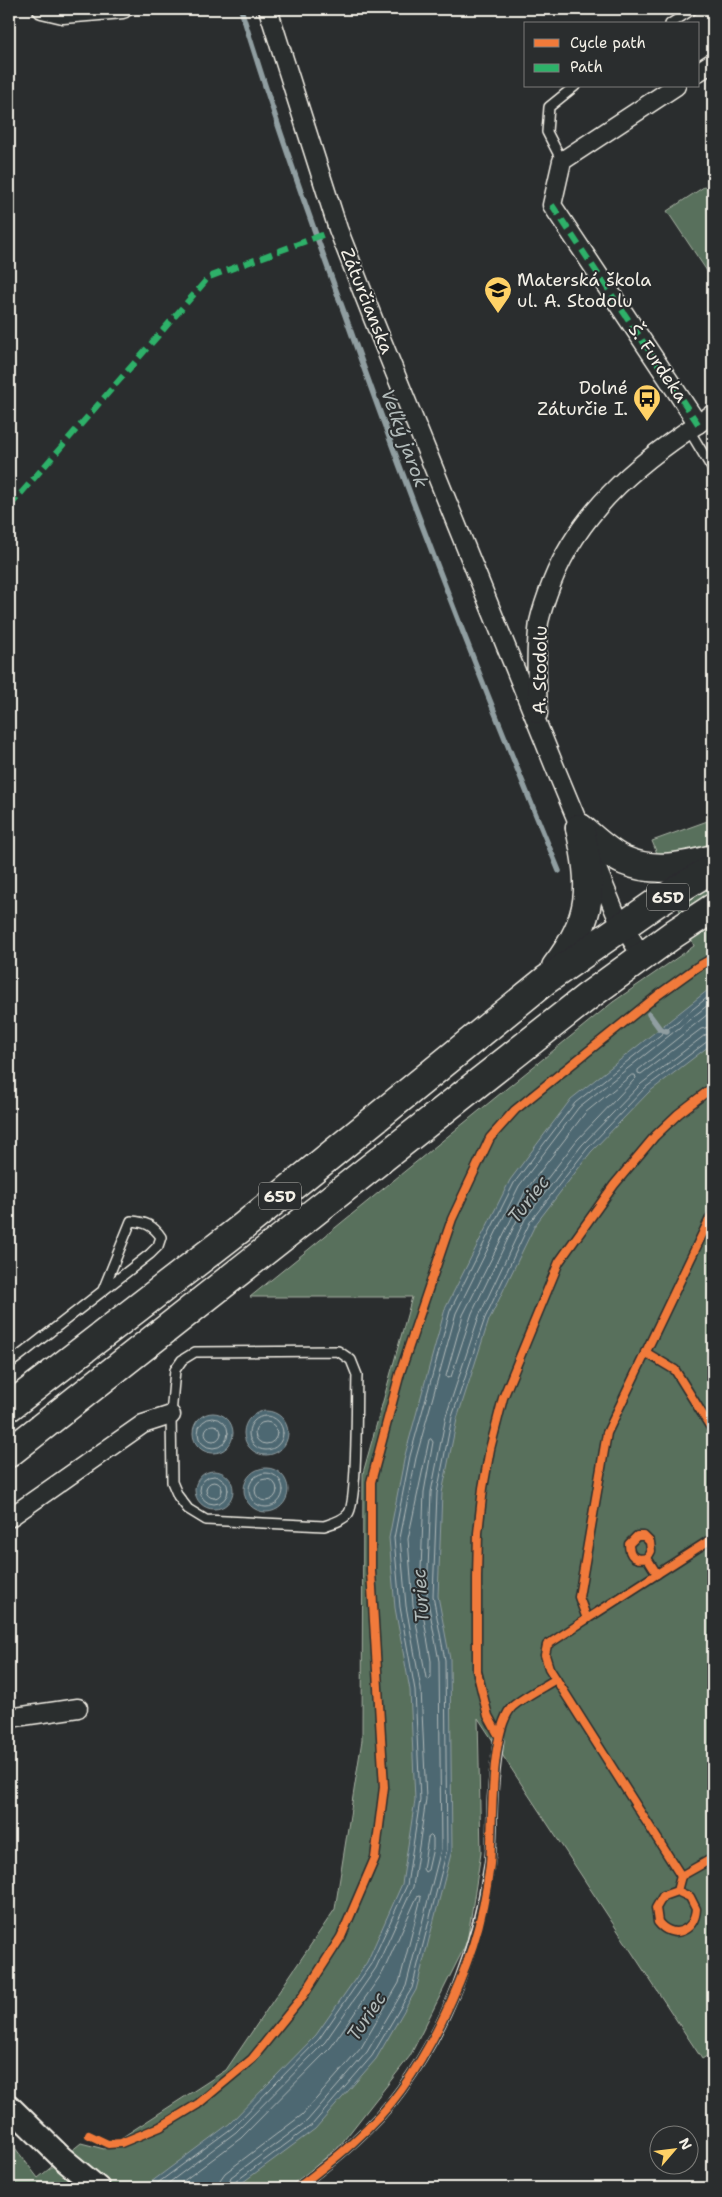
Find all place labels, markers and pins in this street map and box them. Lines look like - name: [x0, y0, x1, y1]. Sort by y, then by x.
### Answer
- place label: Materská škola ul. A. Stodolu: [517, 268, 651, 313]
- school or university icon: Materská škola ul. A. Stodolu: [483, 275, 513, 314]
- place label: Dolné Záturčie I.: [537, 376, 628, 421]
- bus stop icon: Dolné Záturčie I.: [632, 383, 662, 422]

